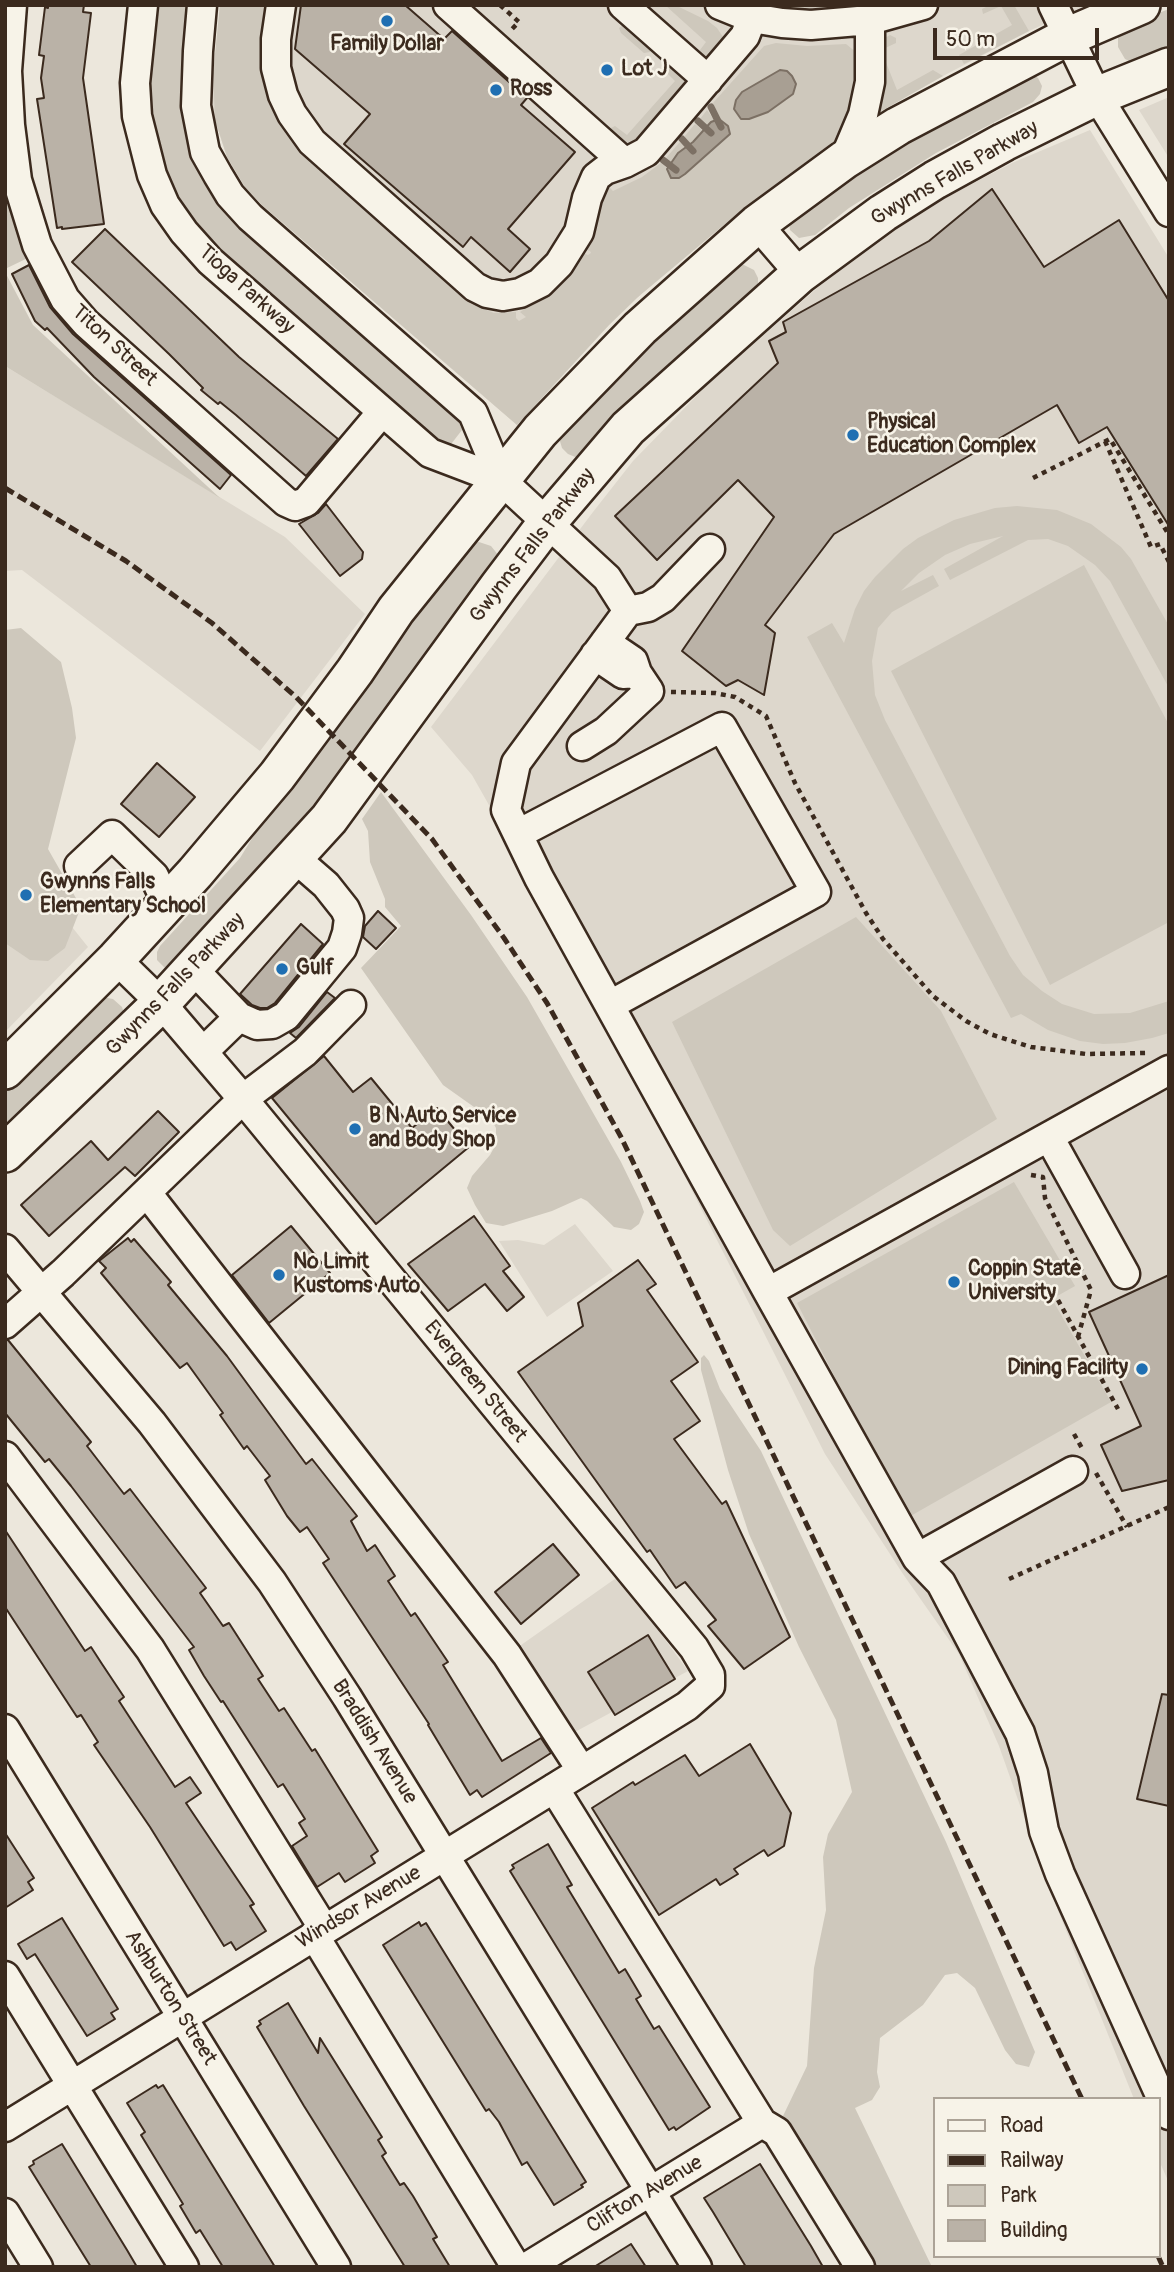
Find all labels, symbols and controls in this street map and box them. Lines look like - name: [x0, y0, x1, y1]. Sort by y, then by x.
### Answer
- marker: Family Dollar: [379, 13, 395, 29]
- scale bar: [936, 14, 1102, 58]
- text: 50 m: [946, 26, 995, 53]
- place label: Family Dollar: [330, 32, 444, 58]
- place label: Lot J: [621, 57, 667, 83]
- marker: Lot J: [599, 62, 615, 78]
- place label: Ross: [510, 77, 552, 103]
- marker: Ross: [488, 82, 504, 98]
- street label: Gwynns Falls Parkway: [867, 116, 1043, 232]
- street label: Tioga Parkway: [193, 240, 299, 340]
- street label: Titon Street: [66, 300, 162, 392]
- place label: Physical Education Complex: [867, 410, 1036, 460]
- marker: Physical Education Complex: [845, 427, 861, 443]
- street label: Gwynns Falls Parkway: [465, 464, 601, 628]
- place label: Gwynns Falls Elementary School: [40, 870, 206, 920]
- marker: Gwynns Falls Elementary School: [18, 887, 34, 903]
- street label: Gwynns Falls Parkway: [101, 908, 251, 1062]
- place label: Gulf: [296, 956, 334, 982]
- marker: Gulf: [274, 961, 290, 977]
- place label: B N Auto Service and Body Shop: [369, 1104, 516, 1154]
- marker: B N Auto Service and Body Shop: [347, 1121, 363, 1137]
- place label: No Limit Kustoms Auto: [293, 1250, 420, 1300]
- place label: Coppin State University: [968, 1257, 1081, 1307]
- marker: No Limit Kustoms Auto: [271, 1267, 287, 1283]
- marker: Coppin State University: [946, 1274, 962, 1290]
- street label: Evergreen Street: [418, 1316, 532, 1448]
- place label: Dining Facility: [1007, 1356, 1128, 1382]
- marker: Dining Facility: [1134, 1361, 1150, 1377]
- street label: Braddish Avenue: [326, 1675, 422, 1809]
- street label: Windsor Avenue: [292, 1861, 426, 1955]
- street label: Ashburton Street: [118, 1926, 222, 2070]
- legend: [932, 2097, 1160, 2258]
- text: Road: [1000, 2112, 1044, 2139]
- text: Railway: [1000, 2147, 1064, 2174]
- street label: Clifton Avenue: [582, 2151, 708, 2239]
- text: Park: [1000, 2182, 1037, 2209]
- text: Building: [1000, 2217, 1067, 2244]

